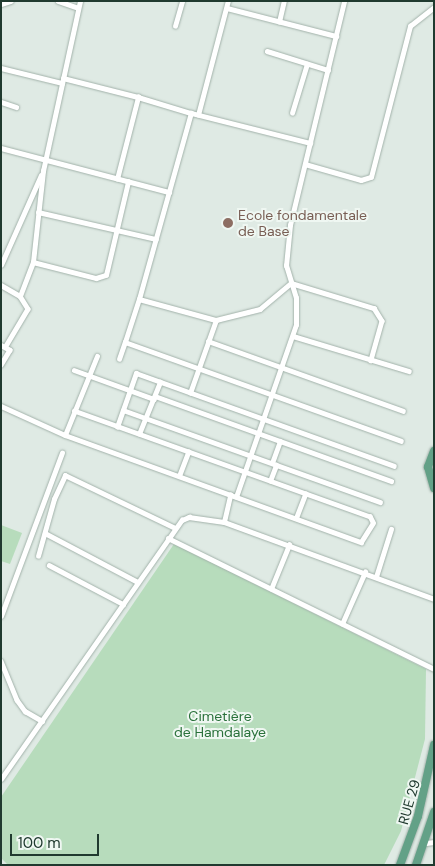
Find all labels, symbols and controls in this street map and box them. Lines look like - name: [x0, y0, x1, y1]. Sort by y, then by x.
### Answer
- place label: Ecole fondamentale de Base: [238, 207, 367, 240]
- marker: Ecole fondamentale de Base: [222, 217, 234, 229]
- park label: Cimetière de Hamdalaye: [174, 708, 266, 740]
- street label: RUE 29: [395, 778, 423, 826]
- scale bar: [12, 824, 101, 856]
- text: 100 m: [18, 833, 61, 853]

